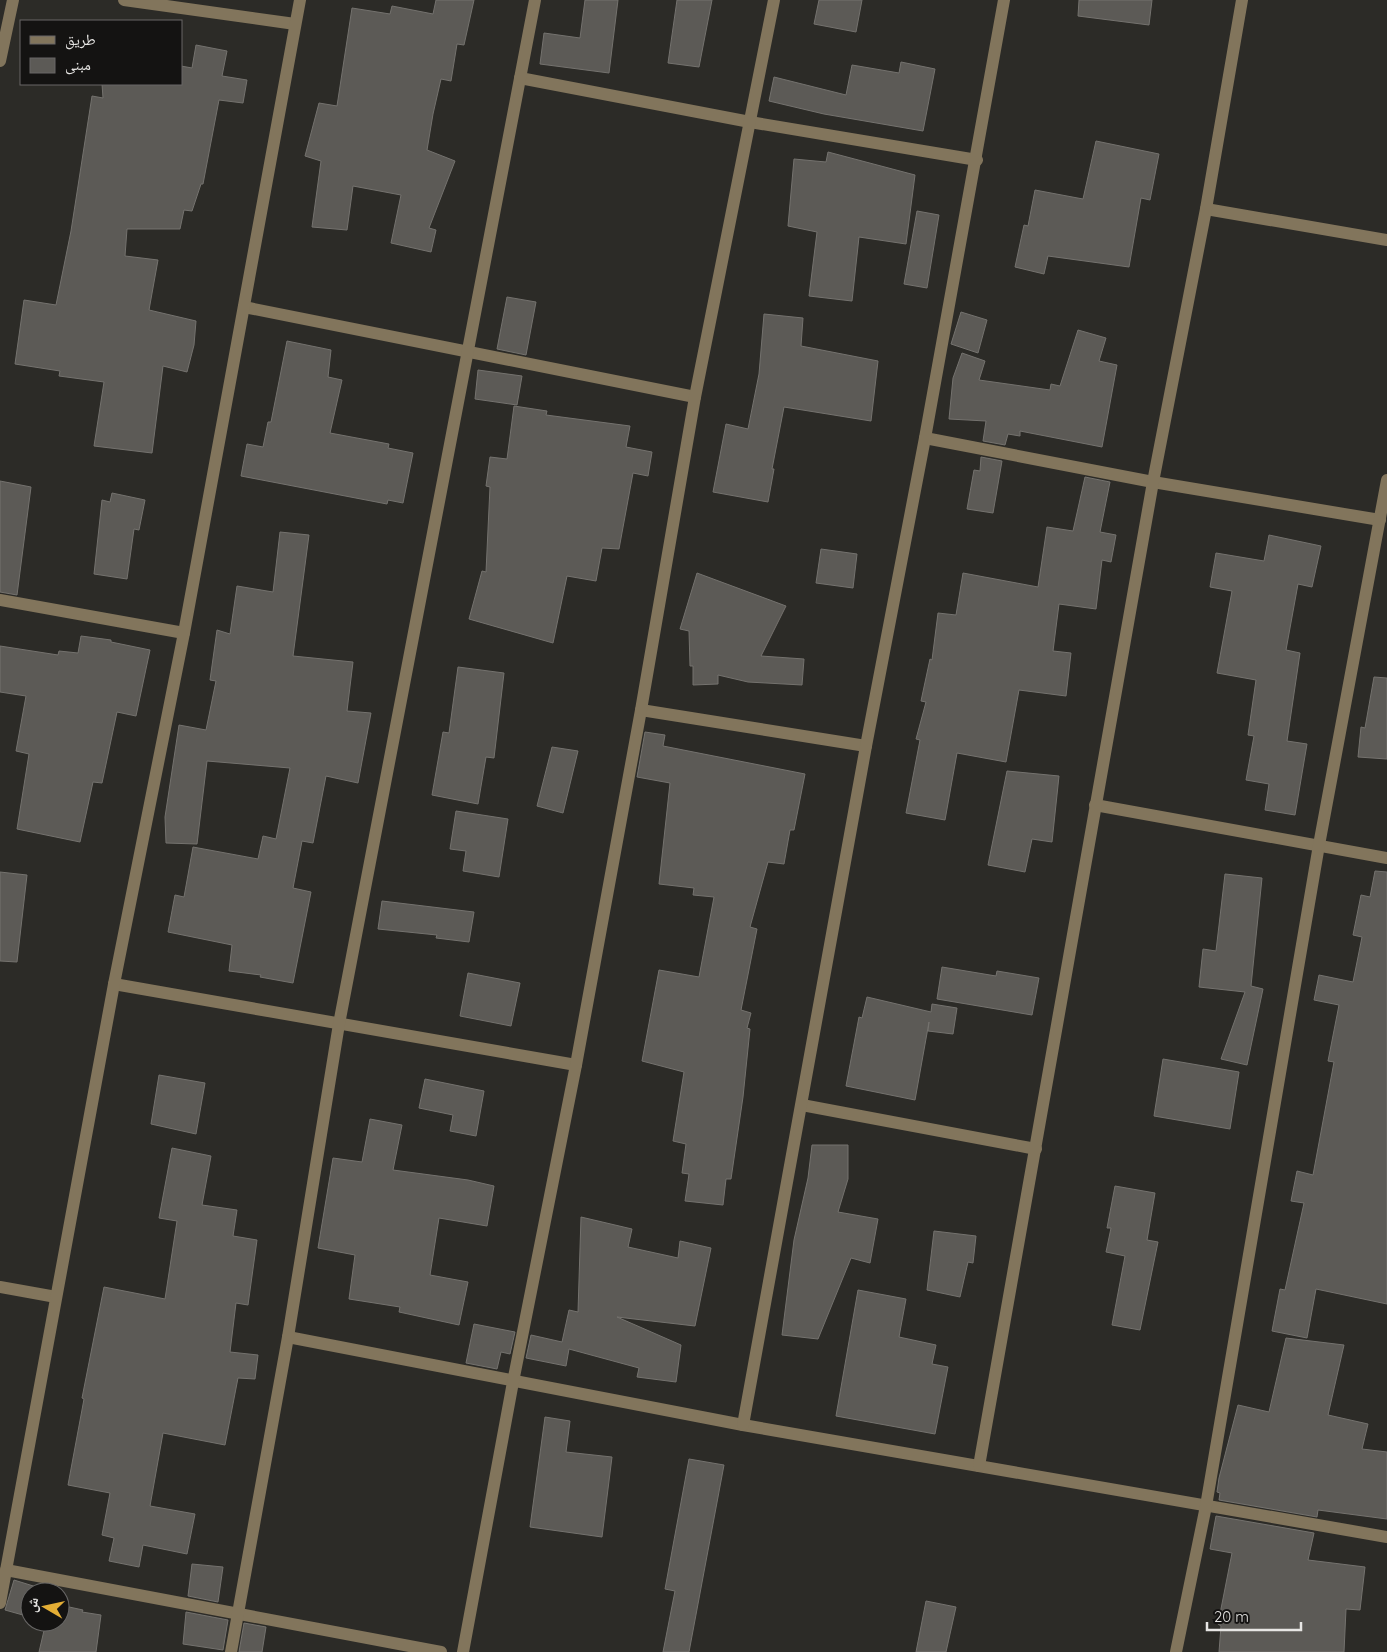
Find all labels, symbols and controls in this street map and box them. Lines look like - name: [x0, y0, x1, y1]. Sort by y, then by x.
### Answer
- legend: [20, 20, 182, 85]
- text: طريق: [65, 30, 96, 50]
- text: مبنى: [65, 55, 91, 75]
- north arrow: [20, 1582, 70, 1632]
- text: ش: [22, 1596, 42, 1614]
- scale bar: [1207, 1600, 1301, 1632]
- text: 20 m: [1214, 1607, 1249, 1626]

